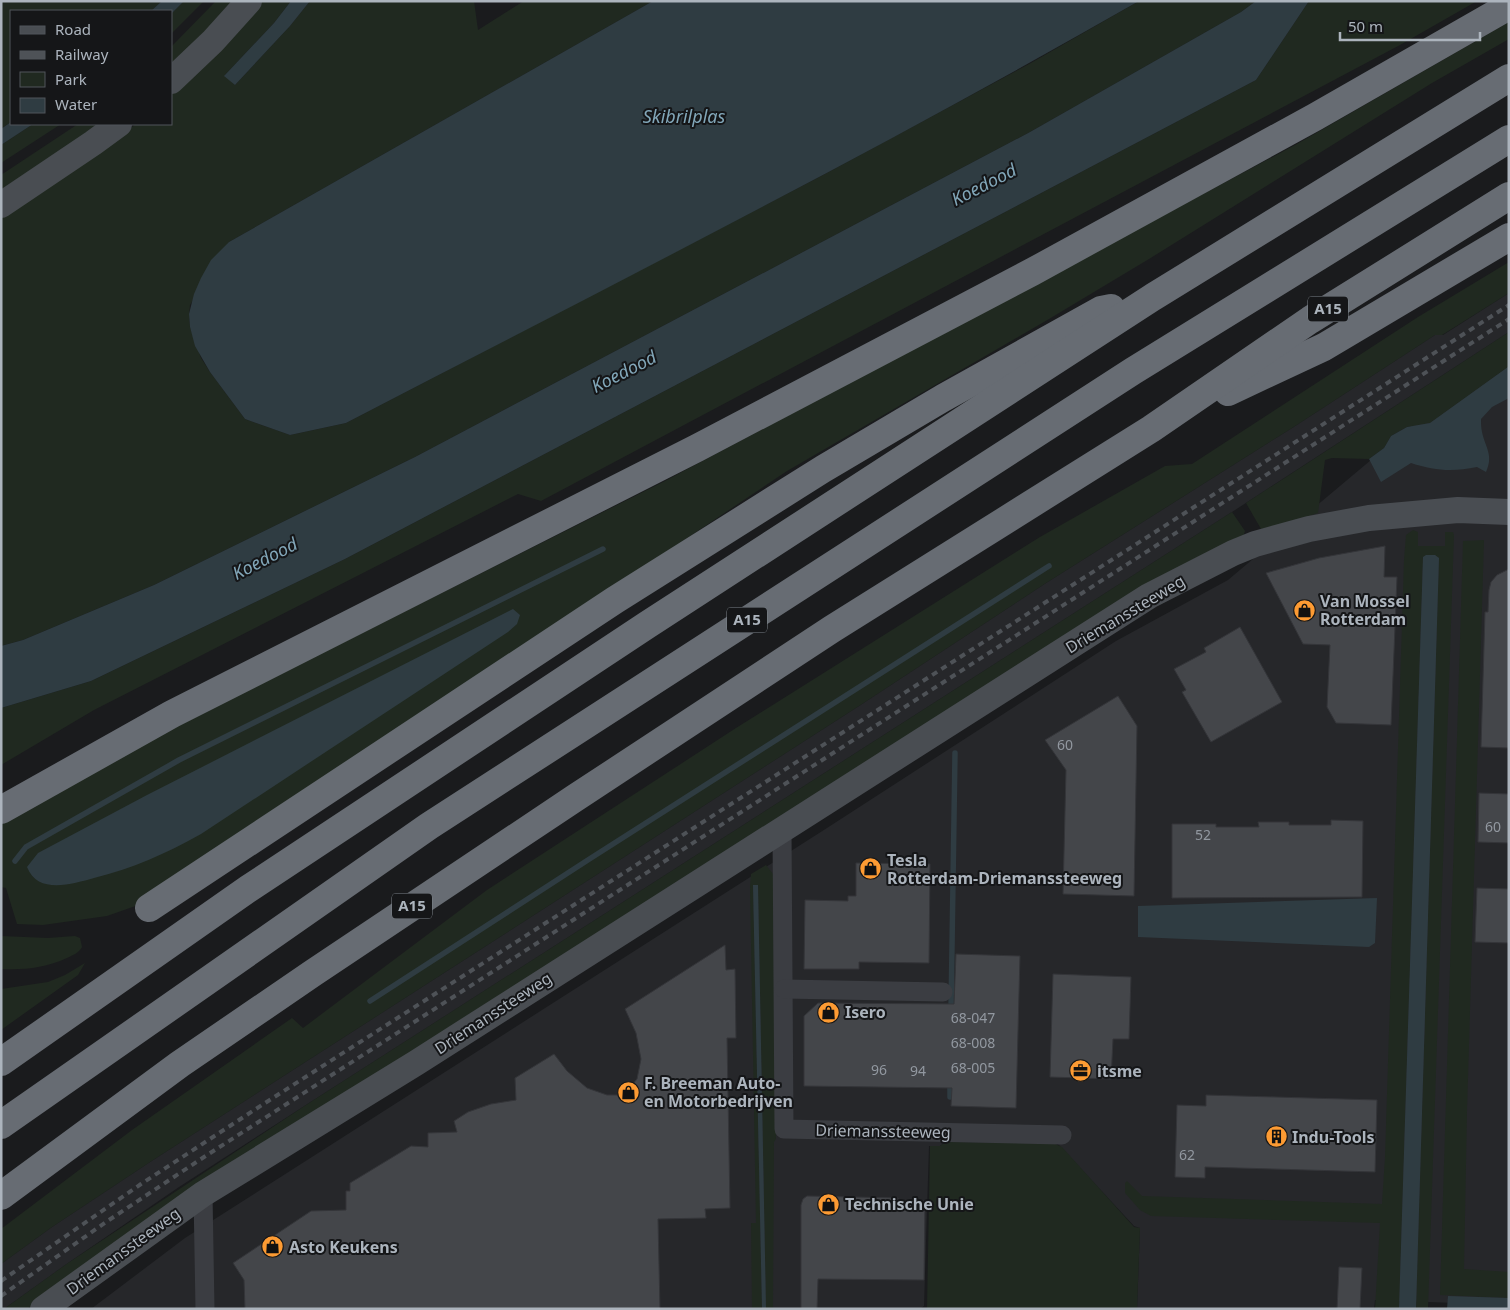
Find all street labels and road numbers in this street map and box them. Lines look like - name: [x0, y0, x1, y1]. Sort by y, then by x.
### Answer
- road number: A15: [1308, 296, 1348, 322]
- street label: Driemanssteeweg: [1061, 570, 1189, 658]
- road number: A15: [727, 608, 767, 632]
- road number: A15: [392, 894, 432, 918]
- street label: Driemanssteeweg: [430, 967, 556, 1059]
- street label: Driemanssteeweg: [815, 1119, 951, 1143]
- street label: Driemanssteeweg: [62, 1202, 184, 1300]

